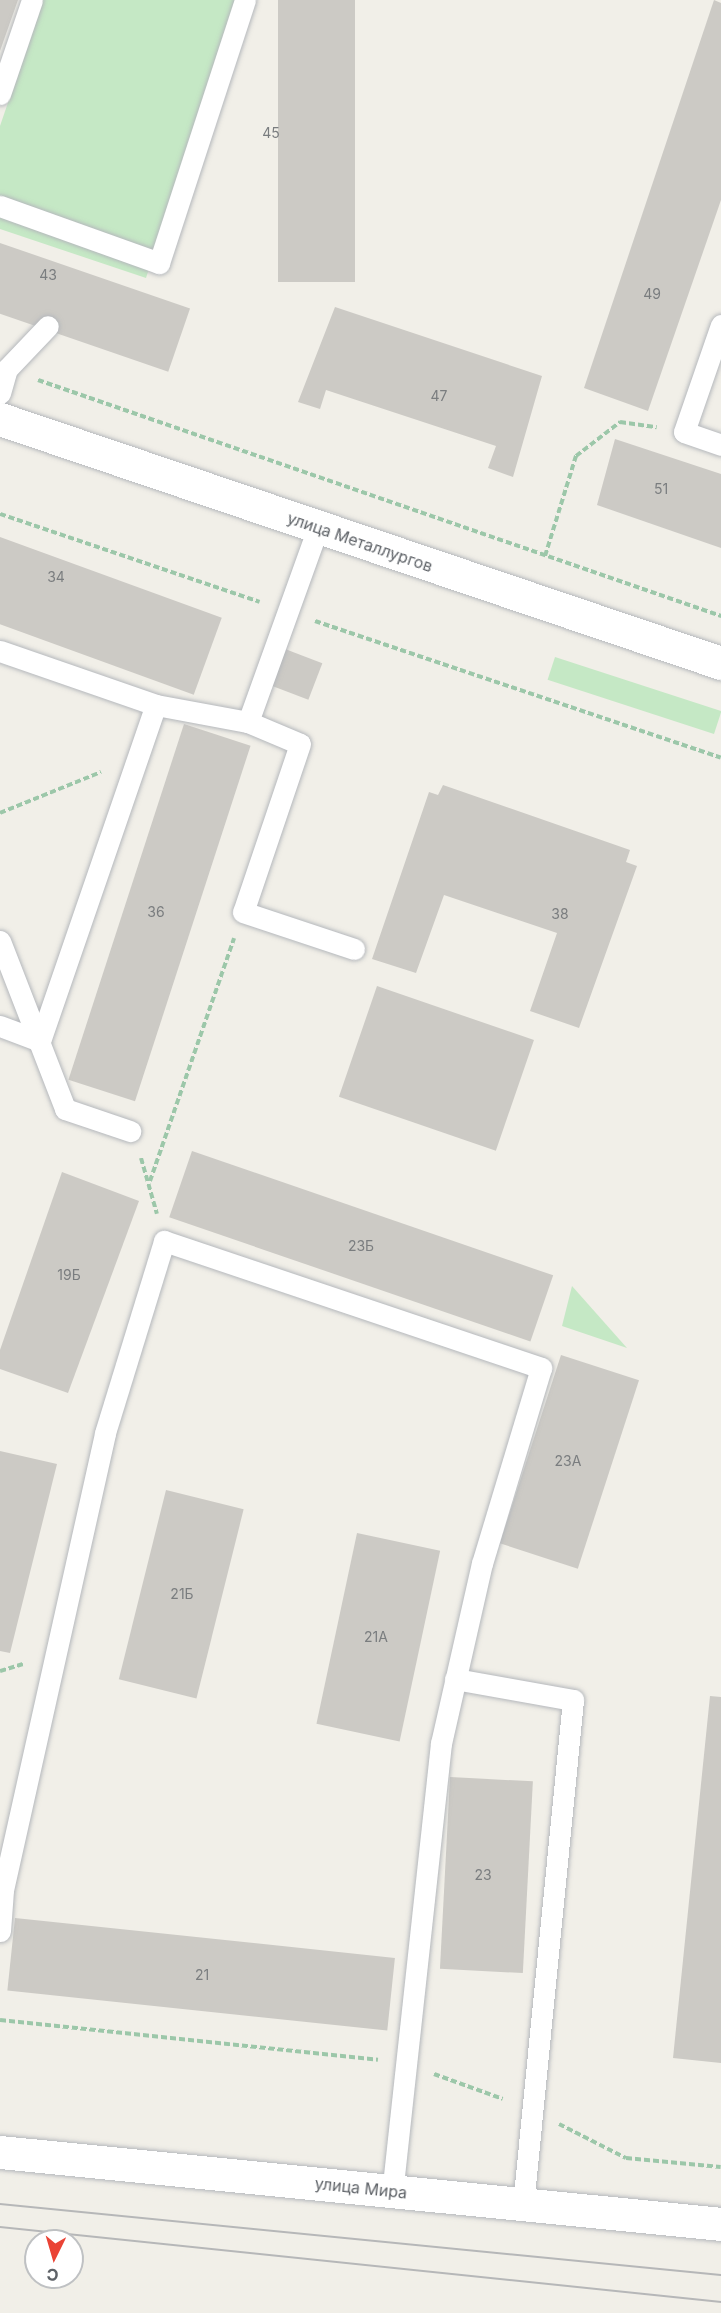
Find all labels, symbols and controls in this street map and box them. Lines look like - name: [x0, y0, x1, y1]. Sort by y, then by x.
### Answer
- house number: 45: [262, 125, 280, 141]
- house number: 43: [39, 267, 57, 283]
- house number: 49: [643, 286, 661, 302]
- house number: 47: [431, 388, 447, 404]
- house number: 51: [654, 481, 668, 497]
- street label: улица Металлургов: [285, 508, 435, 576]
- house number: 34: [47, 569, 65, 585]
- house number: 36: [147, 904, 165, 920]
- house number: 38: [551, 906, 569, 922]
- house number: 23Б: [348, 1238, 374, 1254]
- house number: 19Б: [57, 1267, 81, 1283]
- house number: 23А: [555, 1453, 581, 1469]
- house number: 21Б: [170, 1586, 194, 1602]
- house number: 21А: [364, 1629, 388, 1645]
- house number: 23: [474, 1867, 492, 1883]
- house number: 21: [195, 1967, 209, 1983]
- street label: улица Мира: [314, 2174, 408, 2202]
- north arrow: [24, 2229, 84, 2289]
- text: С: [46, 2264, 59, 2285]

